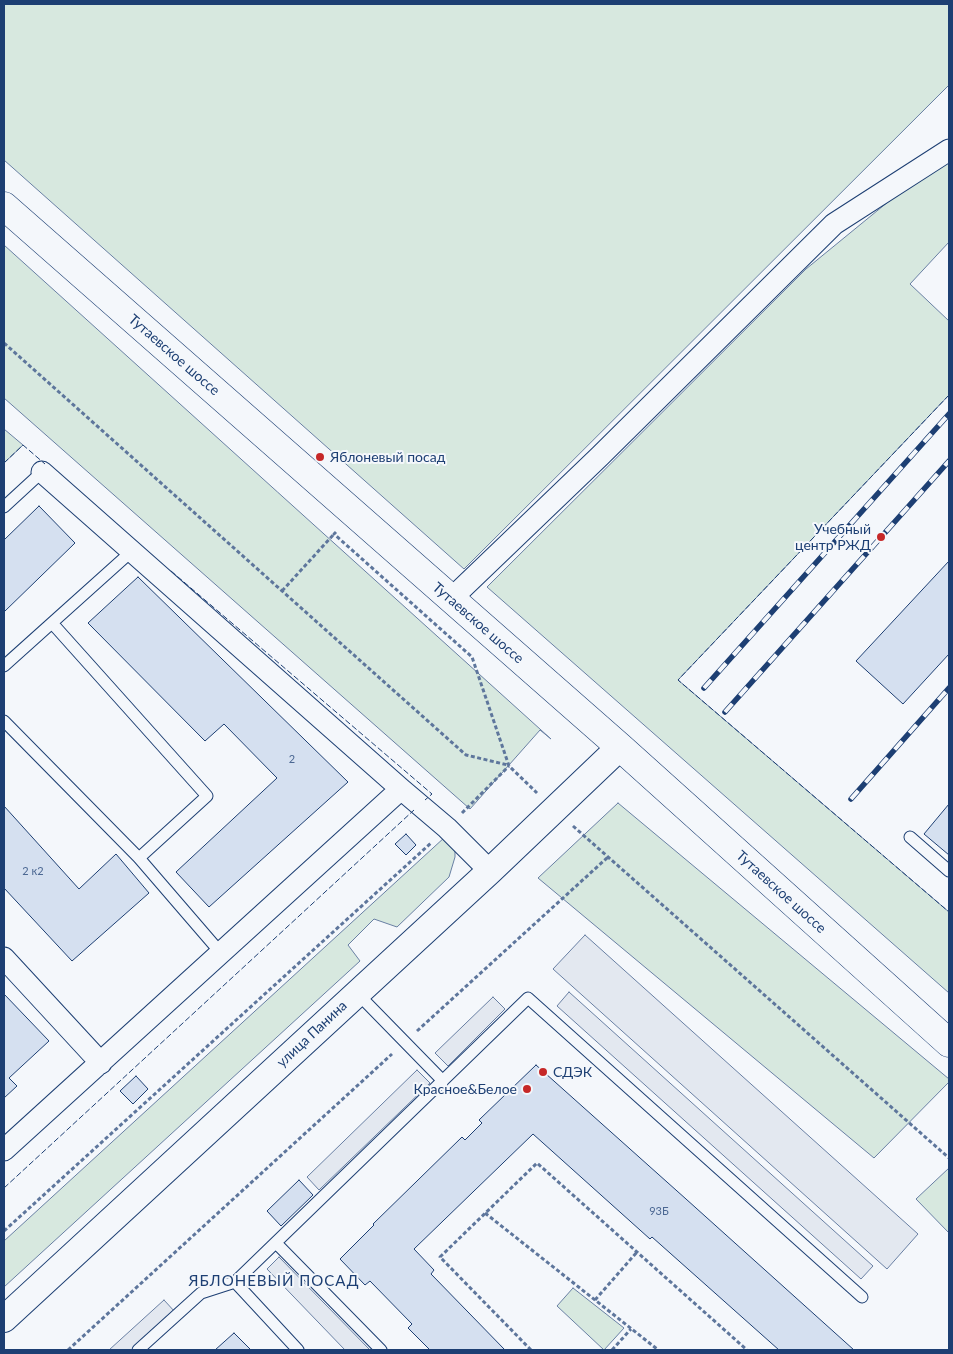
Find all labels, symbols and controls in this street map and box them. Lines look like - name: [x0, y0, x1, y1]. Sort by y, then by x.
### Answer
- street label: Тутаевское шоссе: [125, 311, 223, 399]
- place label: Яблоневый посад: [330, 449, 445, 465]
- marker: Яблоневый посад: [314, 451, 326, 463]
- place label: Учебный центр РЖД: [795, 521, 871, 554]
- marker: Учебный центр РЖД: [875, 531, 887, 543]
- street label: Тутаевское шоссе: [429, 579, 527, 667]
- house number: 2: [289, 752, 295, 766]
- street label: Тутаевское шоссе: [733, 847, 829, 937]
- house number: 2 к2: [22, 864, 44, 878]
- street label: улица Панина: [273, 997, 351, 1071]
- place label: СДЭК: [553, 1064, 592, 1080]
- marker: СДЭК: [537, 1066, 549, 1078]
- place label: Красное&Белое: [413, 1081, 517, 1097]
- marker: Красное&Белое: [521, 1083, 533, 1095]
- house number: 93Б: [649, 1204, 669, 1218]
- district label: ЯБЛОНЕВЫЙ ПОСАД: [187, 1272, 361, 1290]

